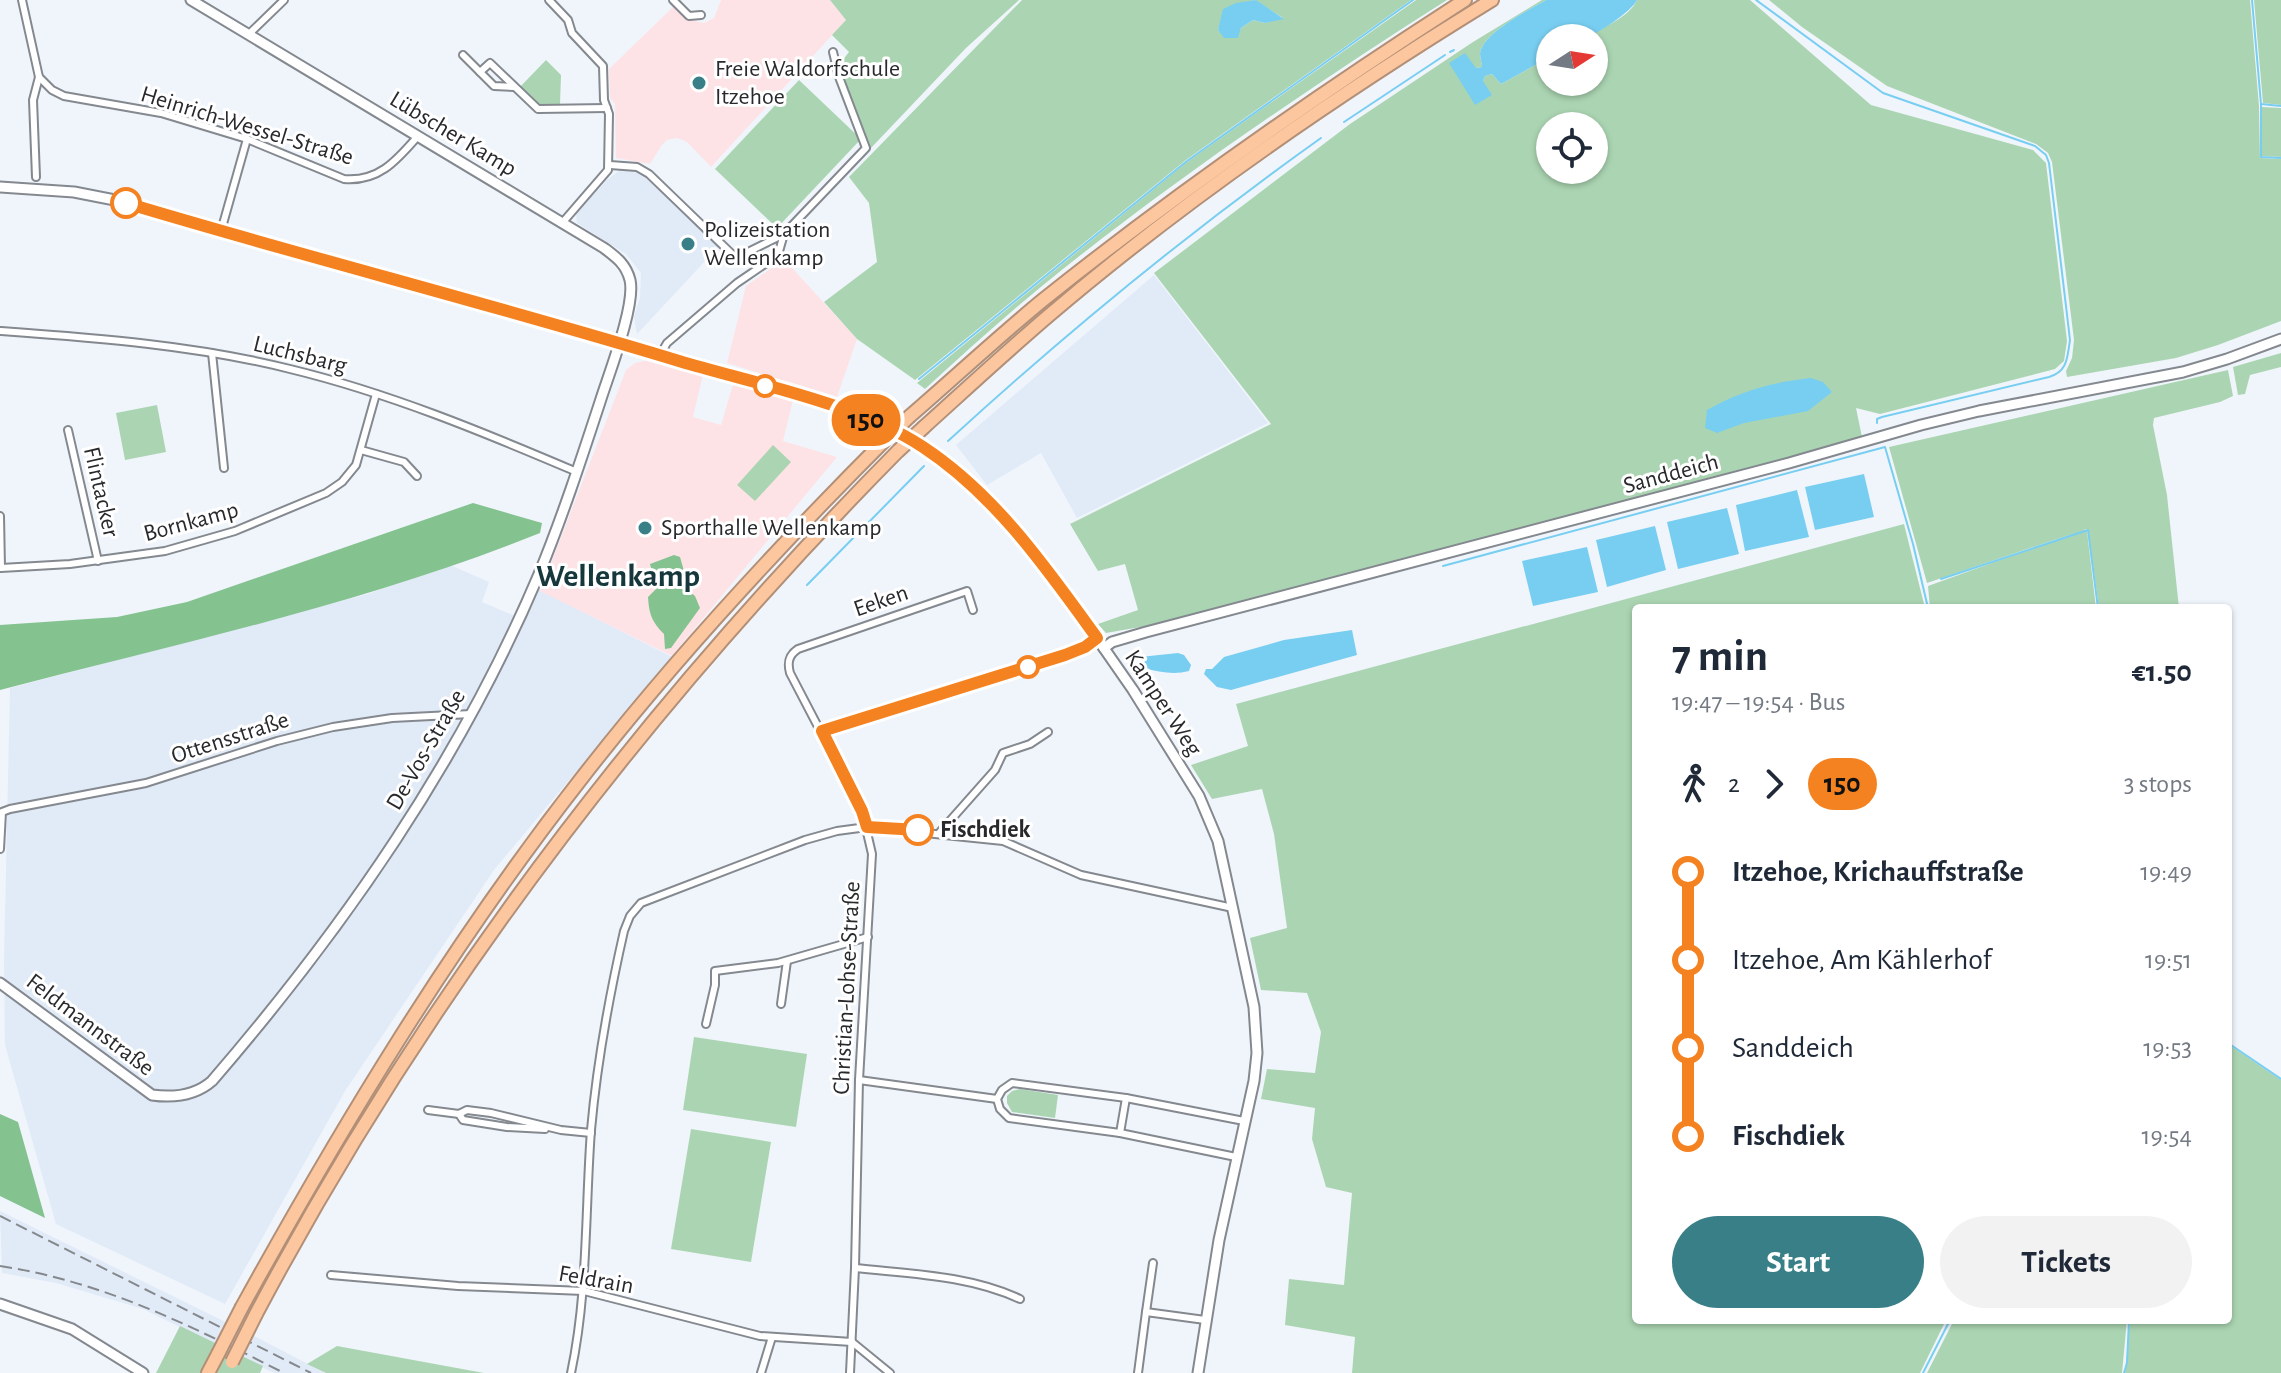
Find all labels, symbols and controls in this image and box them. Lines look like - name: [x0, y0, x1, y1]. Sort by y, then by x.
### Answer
- north arrow: [1536, 24, 1608, 96]
- map controls: [1536, 24, 1608, 184]
- place label: Freie Waldorfschule Itzehoe: [715, 57, 900, 109]
- marker: Freie Waldorfschule Itzehoe: [690, 74, 708, 92]
- street label: Heinrich-Wessel-Straße: [138, 82, 356, 170]
- street label: Lübscher Kamp: [385, 87, 521, 181]
- button: locate: [1536, 112, 1608, 184]
- unlabelled marker: [111, 188, 141, 218]
- place label: Polizeistation Wellenkamp: [704, 218, 830, 270]
- marker: Polizeistation Wellenkamp: [679, 235, 697, 253]
- street label: Luchsbarg: [251, 332, 349, 378]
- unlabelled marker: [754, 375, 776, 397]
- line badge: 150: [820, 394, 912, 446]
- text: 150: [848, 406, 884, 434]
- street label: Flintacker: [79, 445, 123, 540]
- street label: Sanddeich: [1621, 450, 1721, 498]
- street label: Bornkamp: [141, 498, 241, 546]
- place label: Sporthalle Wellenkamp: [661, 516, 881, 540]
- marker: Sporthalle Wellenkamp: [636, 519, 654, 537]
- district label: Wellenkamp: [536, 560, 700, 592]
- street label: Eeken: [851, 581, 911, 621]
- text: 7 min: [1672, 635, 1768, 679]
- street label: Kamper Weg: [1120, 646, 1206, 760]
- unlabelled marker: [1017, 656, 1039, 678]
- text: €1.50: [2132, 657, 2192, 687]
- street label: De-Vos-Straße: [382, 686, 470, 814]
- text: 19:47 – 19:54 · Bus: [1672, 689, 1845, 715]
- street label: Ottensstraße: [168, 708, 292, 768]
- icon: walk: [1672, 762, 1716, 806]
- icon: forward: [1752, 762, 1796, 806]
- text: 150: [1824, 770, 1861, 798]
- text: 2: [1728, 771, 1740, 797]
- text: 3 stops: [2124, 771, 2192, 797]
- marker: Fischdiek: [903, 815, 933, 845]
- place label: Fischdiek: [940, 818, 1030, 842]
- text: Itzehoe, Krichauffstraße: [1732, 857, 2024, 887]
- text: 19:49: [2140, 859, 2192, 885]
- street label: Christian-Lohse-Straße: [829, 881, 865, 1095]
- text: Itzehoe, Am Kählerhof: [1732, 945, 1991, 975]
- text: 19:51: [2145, 947, 2192, 973]
- street label: Feldmannstraße: [22, 969, 158, 1081]
- text: Sanddeich: [1732, 1033, 1854, 1063]
- text: 19:53: [2143, 1035, 2192, 1061]
- text: Fischdiek: [1732, 1121, 1845, 1151]
- text: 19:54: [2142, 1123, 2192, 1149]
- button: Start: [1672, 1216, 1924, 1308]
- button: Tickets: [1940, 1216, 2192, 1308]
- street label: Feldrain: [557, 1262, 635, 1298]

